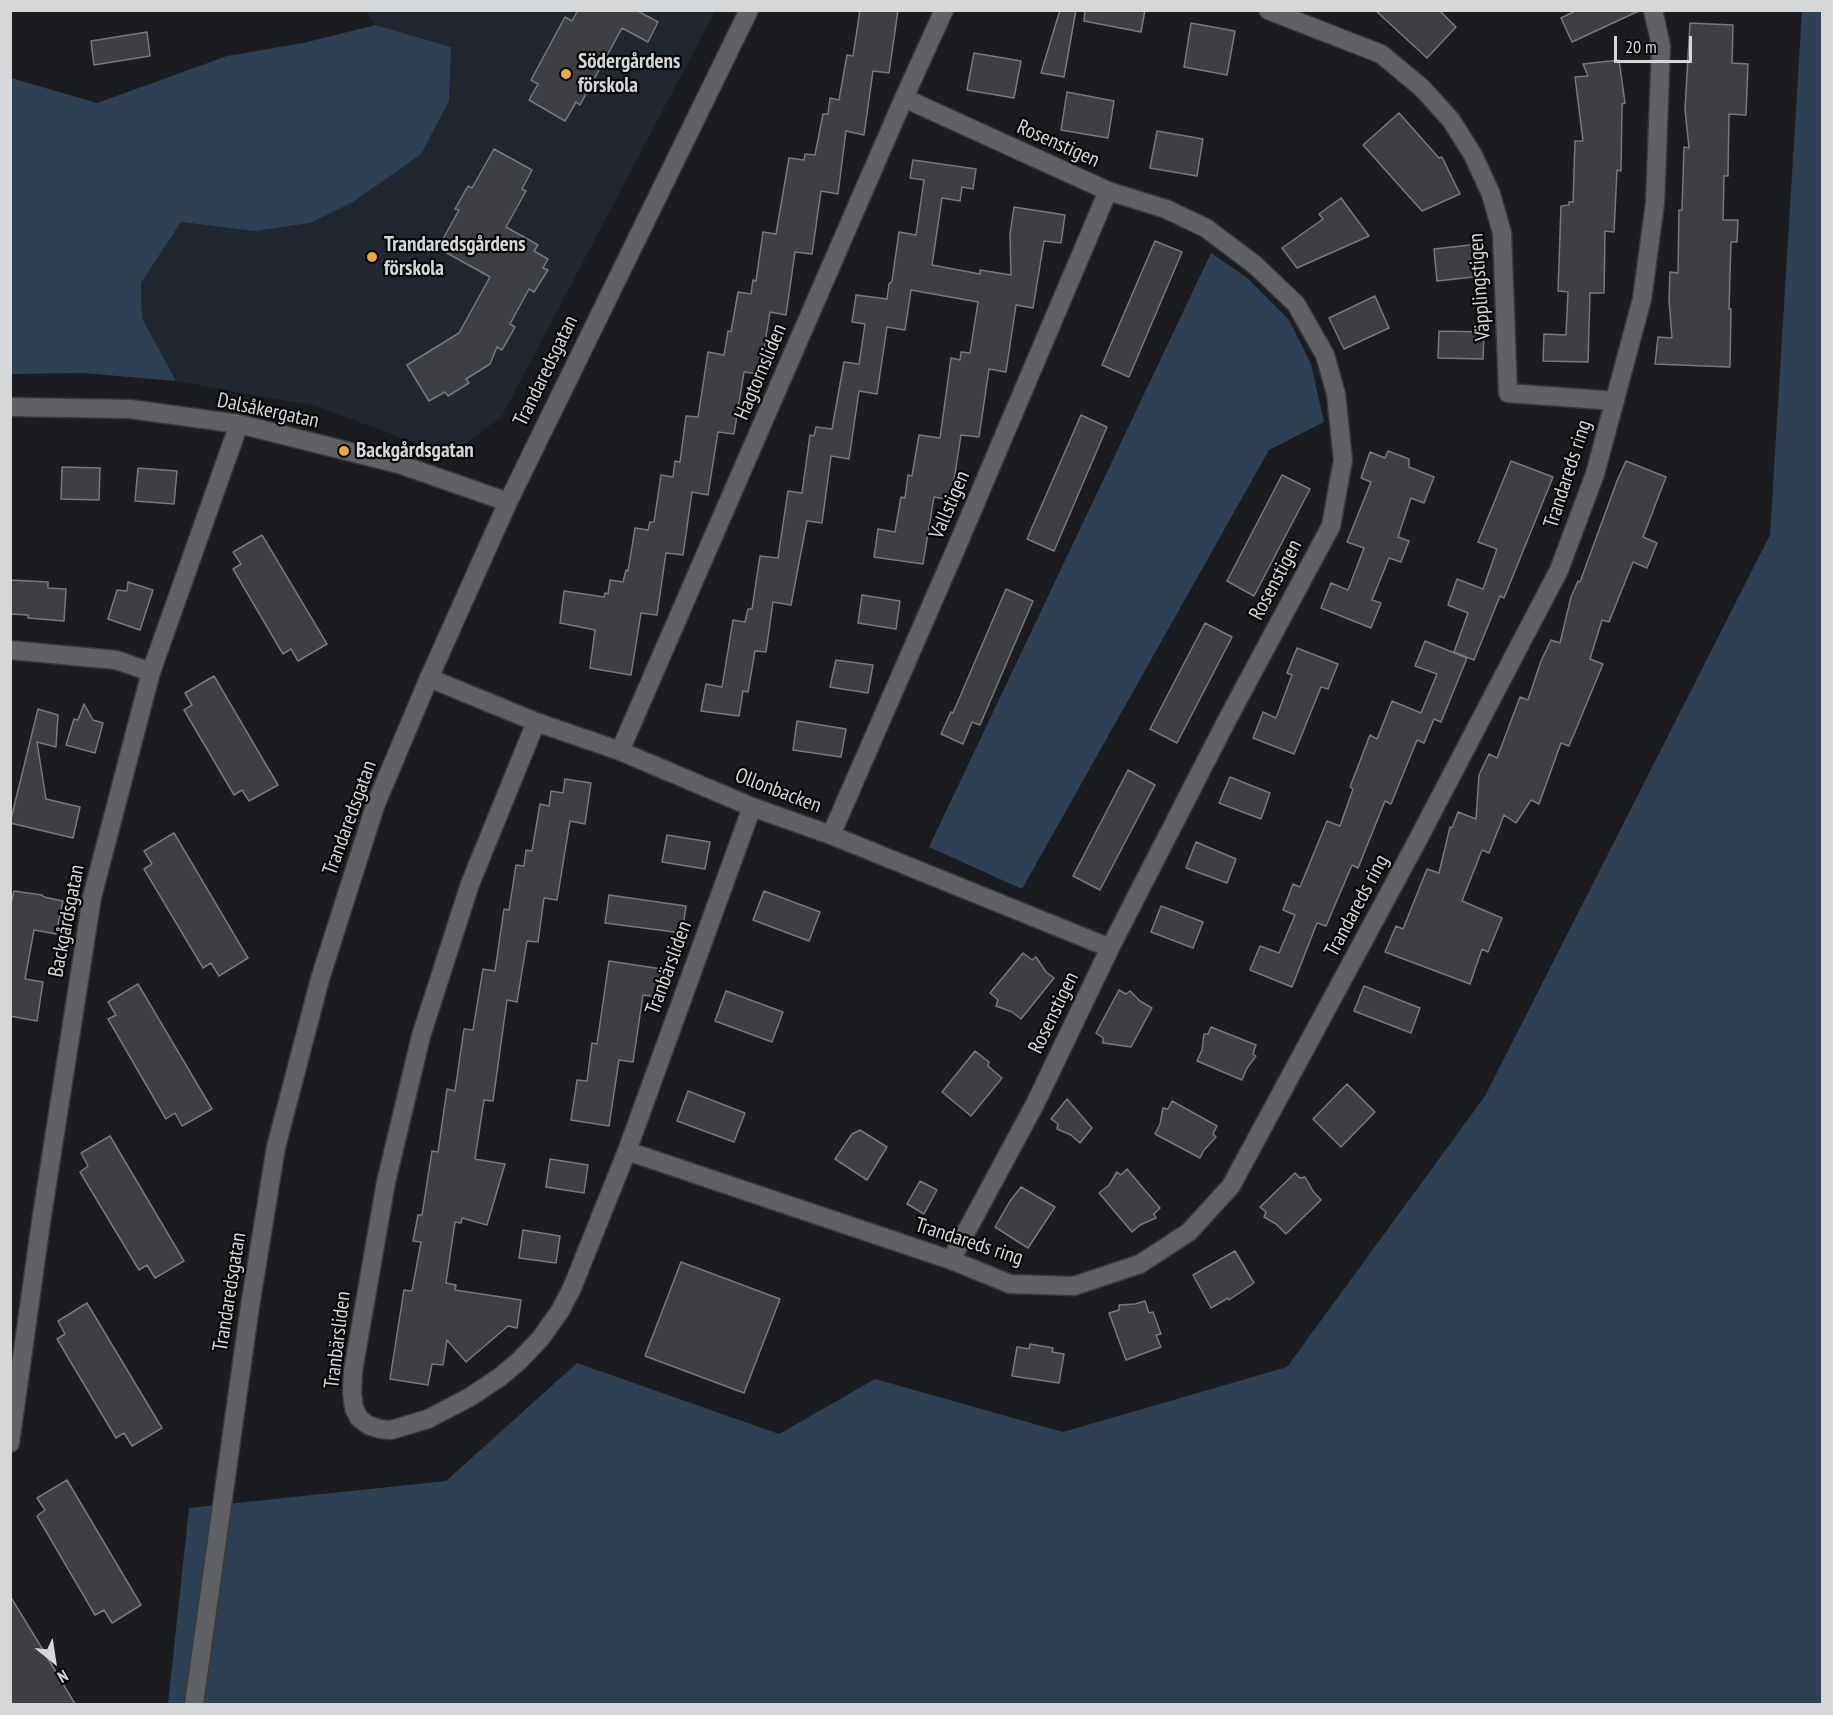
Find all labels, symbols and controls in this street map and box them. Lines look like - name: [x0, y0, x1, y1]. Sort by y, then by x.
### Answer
- scale bar: [1617, 24, 1695, 62]
- text: 20 m: [1625, 35, 1657, 58]
- place label: Södergårdens förskola: [578, 49, 680, 99]
- marker: Södergårdens förskola: [559, 67, 573, 81]
- street label: Rosenstigen: [1013, 115, 1103, 173]
- place label: Trandaredsgårdens förskola: [384, 232, 525, 282]
- street label: Väpplingstigen: [1464, 232, 1496, 342]
- marker: Trandaredsgårdens förskola: [365, 250, 379, 264]
- street label: Trandaredsgatan: [508, 312, 584, 430]
- street label: Hagtornsliden: [729, 320, 793, 424]
- street label: Dalsåkergatan: [215, 388, 321, 434]
- street label: Trandareds ring: [1539, 417, 1597, 531]
- place label: Backgårdsgatan: [356, 438, 474, 464]
- marker: Backgårdsgatan: [337, 444, 351, 458]
- street label: Vallstigen: [924, 467, 976, 543]
- street label: Rosenstigen: [1244, 535, 1308, 625]
- street label: Trandaredsgatan: [318, 757, 382, 879]
- street label: Ollonbacken: [731, 763, 825, 819]
- street label: Trandareds ring: [1320, 851, 1394, 961]
- street label: Backgårdsgatan: [44, 863, 90, 979]
- street label: Tranbärsliden: [640, 918, 698, 1018]
- street label: Rosenstigen: [1023, 968, 1085, 1058]
- street label: Trandareds ring: [912, 1213, 1026, 1271]
- street label: Trandaredsgatan: [208, 1231, 252, 1353]
- street label: Tranbärsliden: [320, 1290, 356, 1390]
- north arrow: [24, 1631, 84, 1691]
- text: N: [54, 1666, 72, 1687]

